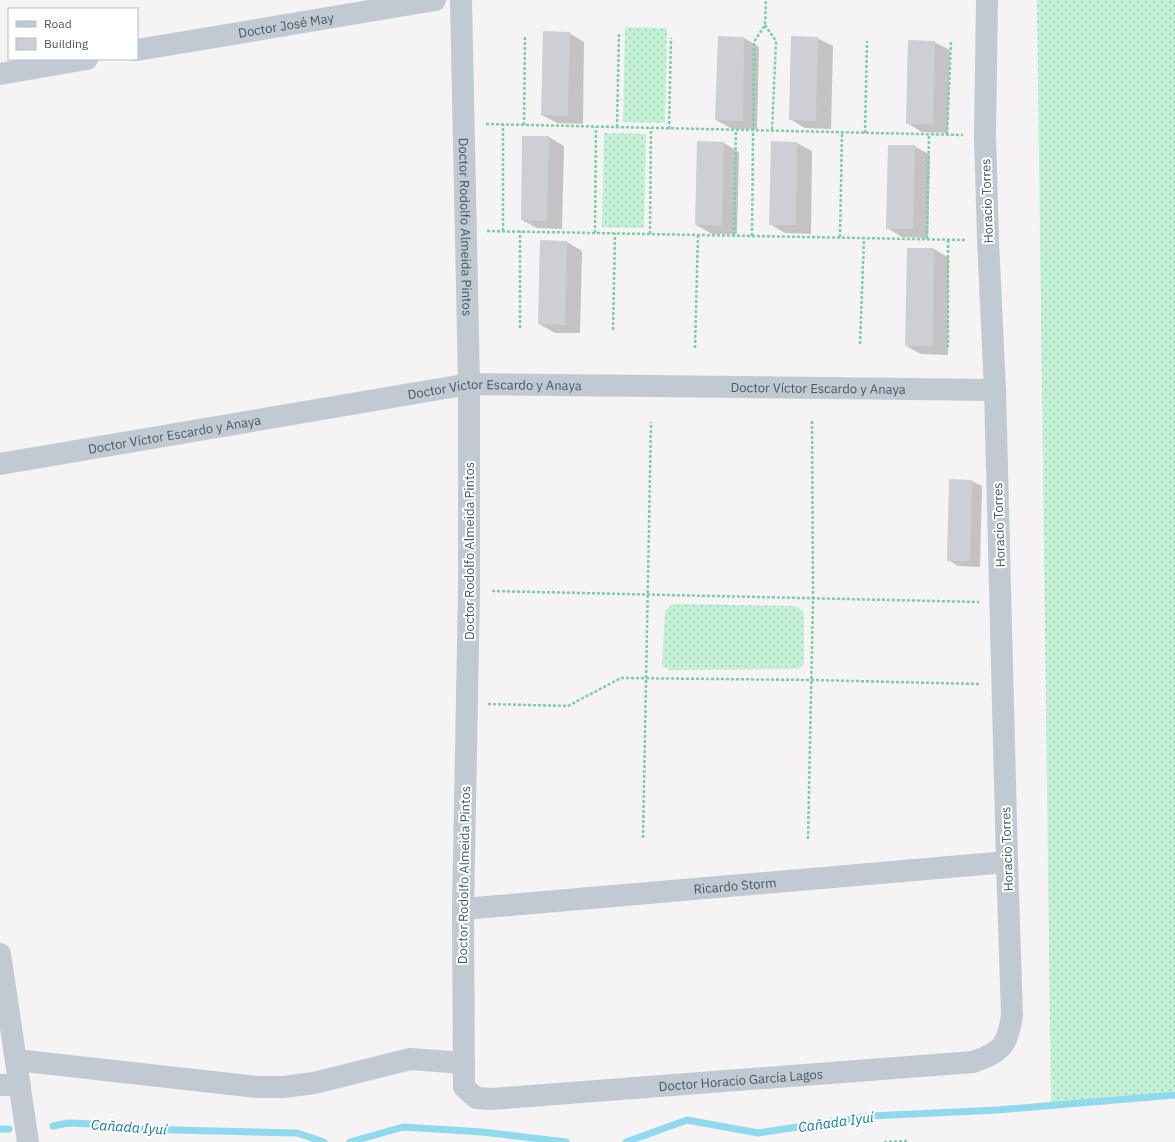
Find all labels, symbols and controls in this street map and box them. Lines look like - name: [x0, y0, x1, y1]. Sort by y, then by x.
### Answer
- legend: [8, 8, 138, 60]
- street label: Doctor José May: [237, 9, 335, 41]
- text: Road: [44, 16, 72, 31]
- text: Building: [44, 36, 89, 51]
- street label: Doctor Rodolfo Almeida Pintos: [455, 138, 476, 316]
- street label: Horacio Torres: [977, 158, 997, 244]
- street label: Doctor Víctor Escardo y Anaya: [406, 375, 582, 403]
- street label: Doctor Víctor Escardo y Anaya: [731, 378, 906, 397]
- street label: Doctor Víctor Escardo y Anaya: [87, 411, 262, 457]
- street label: Doctor Rodolfo Almeida Pintos: [461, 462, 478, 640]
- street label: Horacio Torres: [989, 482, 1009, 568]
- street label: Doctor Rodolfo Almeida Pintos: [454, 786, 474, 964]
- street label: Horacio Torres: [997, 806, 1017, 892]
- street label: Ricardo Storm: [693, 873, 777, 898]
- street label: Doctor Horacio García Lagos: [658, 1065, 824, 1095]
- water label: Cañada Iyuí: [797, 1108, 876, 1136]
- water label: Cañada Iyuí: [91, 1115, 169, 1139]

